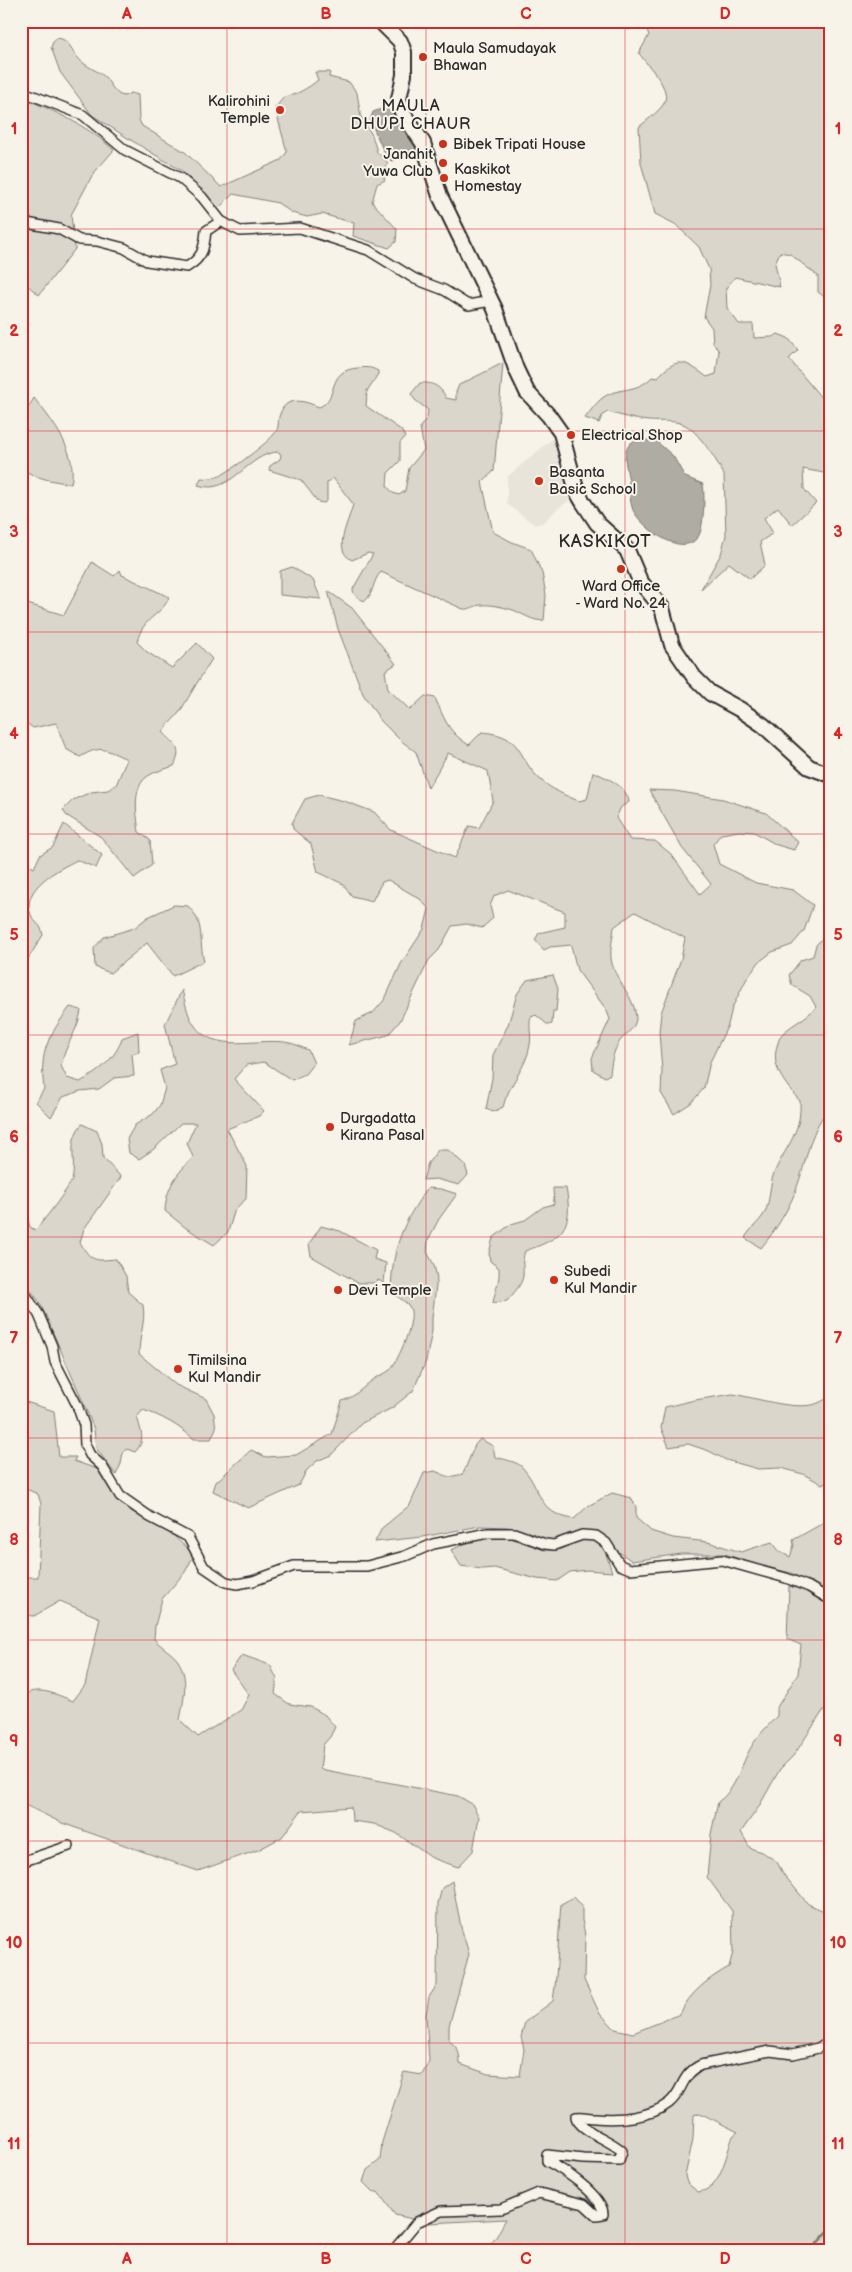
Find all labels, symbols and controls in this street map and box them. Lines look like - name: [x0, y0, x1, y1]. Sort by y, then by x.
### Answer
- text: A: [121, 5, 132, 24]
- text: B: [320, 5, 332, 24]
- text: C: [520, 5, 532, 24]
- text: D: [719, 5, 731, 24]
- place label: Maula Samudayak Bhawan: [433, 39, 556, 75]
- marker: Maula Samudayak Bhawan: [417, 51, 429, 63]
- place label: Kalirohini Temple: [208, 92, 270, 128]
- district label: MAULA DHUPI CHAUR: [351, 97, 471, 134]
- marker: Kalirohini Temple: [274, 104, 286, 116]
- text: 1: [11, 120, 17, 139]
- text: 1: [835, 120, 841, 139]
- place label: Bibek Tripati House: [453, 135, 586, 154]
- marker: Bibek Tripati House: [437, 138, 449, 150]
- place label: Janahit Yuwa Club: [362, 145, 434, 181]
- marker: Janahit Yuwa Club: [437, 157, 449, 169]
- place label: Kaskikot Homestay: [454, 160, 522, 196]
- marker: Kaskikot Homestay: [438, 172, 450, 184]
- text: 2: [9, 322, 19, 341]
- text: 2: [833, 322, 843, 341]
- place label: Electrical Shop: [581, 426, 683, 445]
- marker: Electrical Shop: [565, 429, 577, 441]
- place label: Basanta Basic School: [549, 463, 636, 499]
- marker: Basanta Basic School: [533, 475, 545, 487]
- text: 3: [9, 523, 19, 542]
- text: 3: [833, 523, 843, 542]
- district label: KASKIKOT: [558, 531, 652, 552]
- marker: Ward Office - Ward No. 24: [615, 563, 627, 575]
- place label: Ward Office - Ward No. 24: [575, 577, 667, 613]
- text: 4: [9, 725, 19, 744]
- text: 4: [833, 725, 843, 744]
- text: 5: [9, 926, 19, 945]
- text: 5: [833, 926, 843, 945]
- place label: Durgadatta Kirana Pasal: [340, 1109, 424, 1145]
- marker: Durgadatta Kirana Pasal: [324, 1121, 336, 1133]
- text: 6: [9, 1128, 19, 1147]
- text: 6: [833, 1128, 843, 1147]
- place label: Subedi Kul Mandir: [564, 1262, 637, 1298]
- marker: Subedi Kul Mandir: [548, 1274, 560, 1286]
- place label: Devi Temple: [348, 1281, 432, 1300]
- marker: Devi Temple: [332, 1284, 344, 1296]
- text: 7: [10, 1329, 19, 1348]
- text: 7: [834, 1329, 843, 1348]
- place label: Timilsina Kul Mandir: [188, 1351, 261, 1387]
- marker: Timilsina Kul Mandir: [172, 1363, 184, 1375]
- text: 8: [9, 1531, 19, 1550]
- text: 8: [833, 1531, 843, 1550]
- text: 9: [9, 1732, 19, 1751]
- text: 9: [833, 1732, 843, 1751]
- text: 10: [6, 1934, 22, 1953]
- text: 10: [830, 1934, 846, 1953]
- text: 11: [7, 2135, 21, 2154]
- text: 11: [831, 2135, 845, 2154]
- text: A: [121, 2250, 132, 2269]
- text: B: [320, 2250, 332, 2269]
- text: C: [520, 2250, 532, 2269]
- text: D: [719, 2250, 731, 2269]

